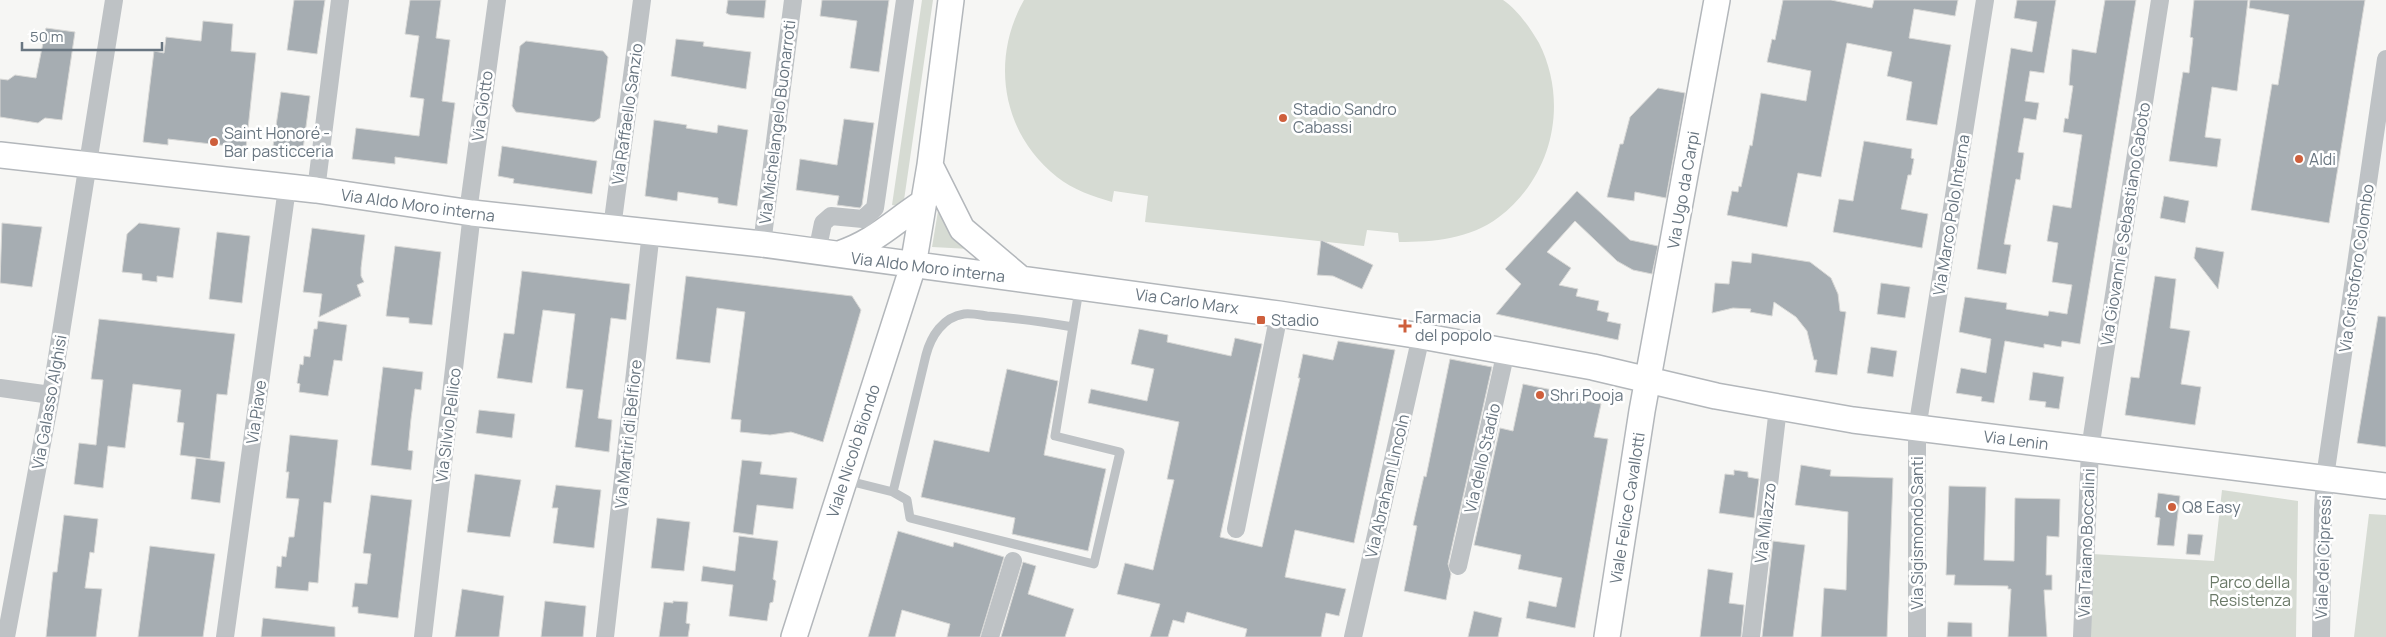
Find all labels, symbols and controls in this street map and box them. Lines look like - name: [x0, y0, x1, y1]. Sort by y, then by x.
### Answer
- street label: Via Michelangelo Buonarroti: [754, 19, 800, 225]
- scale bar: [22, 20, 162, 52]
- text: 50 m: [30, 26, 64, 47]
- street label: Via Raffaello Sanzio: [606, 42, 648, 186]
- street label: Via Giotto: [466, 69, 498, 143]
- place label: Stadio Sandro Cabassi: [1293, 98, 1397, 138]
- street label: Via Giovanni e Sebastiano Caboto: [2095, 101, 2155, 347]
- marker: Stadio Sandro Cabassi: [1277, 112, 1289, 124]
- place label: Saint Honoré - Bar pasticceria: [224, 122, 334, 162]
- street label: Via Ugo da Carpi: [1662, 129, 1704, 251]
- street label: Via Marco Polo Interna: [1927, 133, 1975, 297]
- marker: Saint Honoré - Bar pasticceria: [208, 136, 220, 148]
- place label: Aldi: [2309, 148, 2336, 170]
- marker: Aldi: [2293, 153, 2305, 165]
- street label: Via Cristoforo Colombo: [2333, 182, 2379, 354]
- street label: Via Aldo Moro interna: [340, 183, 496, 227]
- street label: Via Aldo Moro interna: [850, 247, 1006, 287]
- street label: Via Carlo Marx: [1134, 283, 1241, 319]
- place label: Farmacia del popolo: [1415, 306, 1492, 346]
- place label: Stadio: [1271, 309, 1319, 331]
- marker: Stadio: [1255, 314, 1267, 326]
- marker: Farmacia del popolo: [1399, 320, 1411, 332]
- street label: Via Galasso Alghisi: [26, 333, 72, 471]
- street label: Via Martiri di Belfiore: [609, 359, 647, 509]
- street label: Via Silvio Pellico: [430, 366, 466, 484]
- street label: Via Piave: [241, 379, 271, 445]
- street label: Viale Nicolò Biondo: [821, 382, 885, 520]
- place label: Shri Pooja: [1550, 384, 1624, 406]
- marker: Shri Pooja: [1534, 389, 1546, 401]
- street label: Via dello Stadio: [1459, 401, 1505, 515]
- street label: Via Abraham Lincoln: [1360, 412, 1414, 560]
- street label: Via Lenin: [1982, 425, 2050, 455]
- street label: Viale Felice Cavallotti: [1604, 431, 1650, 585]
- street label: Via Sigismondo Santi: [1906, 456, 1928, 610]
- street label: Via Traiano Boccalini: [2072, 468, 2100, 618]
- street label: Via Milazzo: [1749, 482, 1781, 564]
- street label: Viale dei Cipressi: [2310, 495, 2336, 619]
- place label: Q8 Easy: [2182, 496, 2241, 518]
- marker: Q8 Easy: [2166, 501, 2178, 513]
- park label: Parco della Resistenza: [2209, 571, 2291, 611]

